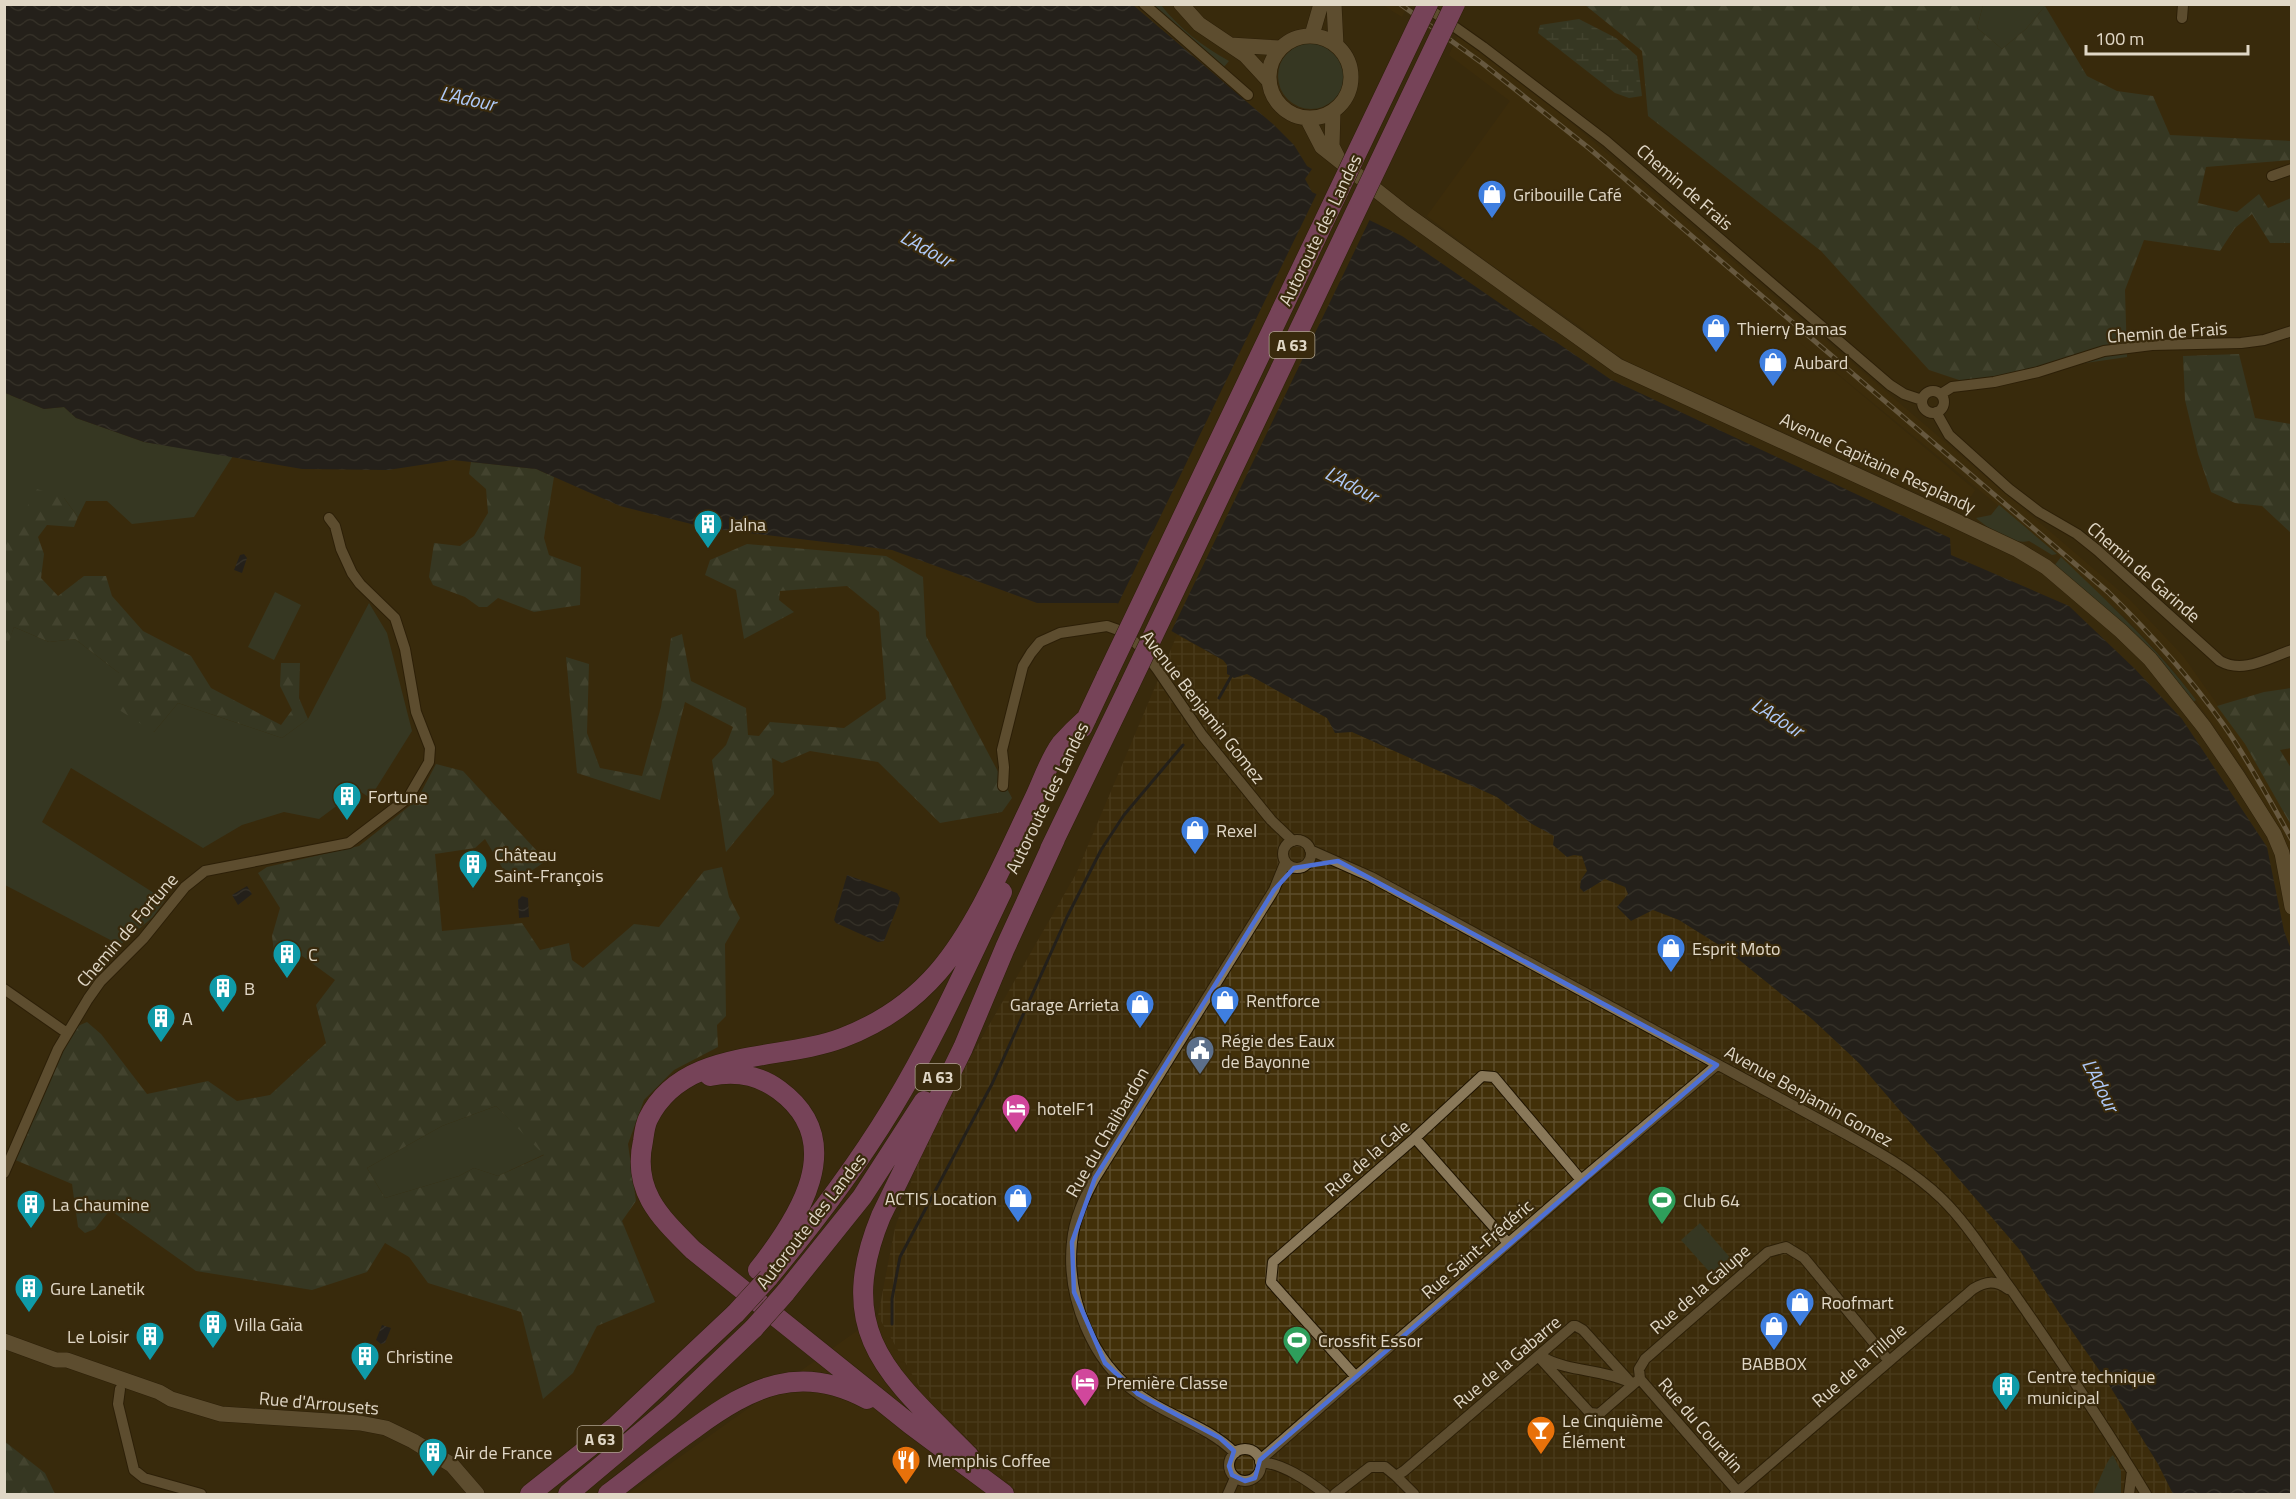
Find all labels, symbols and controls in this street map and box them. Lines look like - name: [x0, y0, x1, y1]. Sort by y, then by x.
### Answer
- scale bar: [2086, 18, 2248, 56]
- text: 100 m: [2095, 25, 2144, 52]
- water label: L'Adour: [437, 77, 501, 120]
- street label: Chemin de Frais: [1631, 137, 1739, 237]
- street label: Autoroute des Landes: [1272, 150, 1368, 310]
- shop icon: Gribouille Café: [1476, 178, 1508, 220]
- place label: Gribouille Café: [1513, 181, 1622, 208]
- water label: L'Adour: [895, 221, 962, 277]
- shop icon: Thierry Bamas: [1700, 312, 1732, 354]
- street label: Chemin de Frais: [2106, 314, 2228, 350]
- place label: Thierry Bamas: [1737, 315, 1847, 342]
- road number: A 63: [1270, 332, 1314, 358]
- shop icon: Aubard: [1757, 346, 1789, 388]
- place label: Aubard: [1794, 349, 1848, 376]
- street label: Avenue Capitaine Resplandy: [1776, 406, 1981, 520]
- water label: L'Adour: [1320, 457, 1387, 512]
- building icon: Jalna: [692, 508, 724, 550]
- place label: Jalna: [729, 511, 766, 538]
- street label: Chemin de Garinde: [2081, 515, 2207, 629]
- street label: Avenue Benjamin Gomez: [1134, 624, 1272, 790]
- water label: L'Adour: [1746, 689, 1812, 747]
- street label: Autoroute des Landes: [999, 718, 1095, 878]
- building icon: Fortune: [331, 780, 363, 822]
- place label: Fortune: [368, 783, 428, 810]
- shop icon: Rexel: [1179, 814, 1211, 856]
- place label: Rexel: [1216, 817, 1257, 844]
- place label: Château Saint-François: [494, 841, 604, 889]
- building icon: Château Saint-François: [457, 848, 489, 890]
- street label: Chemin de Fortune: [70, 867, 184, 993]
- shop icon: Esprit Moto: [1655, 932, 1687, 974]
- place label: Esprit Moto: [1692, 935, 1781, 962]
- building icon: C: [271, 938, 303, 980]
- place label: C: [308, 941, 318, 968]
- building icon: B: [207, 972, 239, 1014]
- place label: B: [244, 975, 255, 1002]
- shop icon: Rentforce: [1209, 984, 1241, 1026]
- place label: Rentforce: [1246, 987, 1320, 1014]
- shop icon: Garage Arrieta: [1124, 988, 1156, 1030]
- place label: Garage Arrieta: [1010, 991, 1119, 1018]
- building icon: A: [145, 1002, 177, 1044]
- place label: A: [182, 1005, 193, 1032]
- place label: Régie des Eaux de Bayonne: [1221, 1027, 1335, 1075]
- public building icon: Régie des Eaux de Bayonne: [1184, 1034, 1216, 1076]
- street label: Avenue Benjamin Gomez: [1720, 1038, 1898, 1154]
- water label: L'Adour: [2074, 1053, 2129, 1120]
- street label: Rue du Chalibardon: [1059, 1062, 1155, 1202]
- road number: A 63: [916, 1064, 960, 1090]
- hotel icon: hotelF1: [1000, 1092, 1032, 1134]
- place label: hotelF1: [1037, 1095, 1095, 1122]
- street label: Rue de la Cale: [1318, 1113, 1416, 1203]
- street label: Autoroute des Landes: [749, 1147, 873, 1295]
- shop icon: ACTIS Location: [1002, 1182, 1034, 1224]
- sports icon: Club 64: [1646, 1184, 1678, 1226]
- place label: ACTIS Location: [885, 1185, 997, 1212]
- place label: Club 64: [1683, 1187, 1740, 1214]
- building icon: La Chaumine: [15, 1188, 47, 1230]
- place label: La Chaumine: [52, 1191, 149, 1218]
- street label: Rue Saint-Frédéric: [1415, 1193, 1539, 1305]
- street label: Rue de la Galupe: [1644, 1238, 1756, 1340]
- building icon: Gure Lanetik: [13, 1272, 45, 1314]
- place label: Gure Lanetik: [50, 1275, 145, 1302]
- shop icon: Roofmart: [1784, 1286, 1816, 1328]
- place label: Roofmart: [1821, 1289, 1894, 1316]
- building icon: Villa Gaïa: [197, 1308, 229, 1350]
- street label: Rue de la Gabarre: [1447, 1309, 1567, 1415]
- shop icon: BABBOX: [1758, 1310, 1790, 1352]
- place label: Villa Gaïa: [234, 1311, 303, 1338]
- street label: Rue de la Tillole: [1806, 1316, 1912, 1414]
- building icon: Le Loisir: [134, 1320, 166, 1362]
- place label: Le Loisir: [67, 1323, 129, 1350]
- sports icon: Crossfit Essor: [1281, 1324, 1313, 1366]
- place label: Crossfit Essor: [1318, 1327, 1423, 1354]
- building icon: Christine: [349, 1340, 381, 1382]
- place label: Christine: [386, 1343, 453, 1370]
- place label: BABBOX: [1741, 1350, 1807, 1377]
- place label: Centre technique municipal: [2027, 1363, 2155, 1411]
- hotel icon: Première Classe: [1069, 1366, 1101, 1408]
- place label: Première Classe: [1106, 1369, 1228, 1396]
- building icon: Centre technique municipal: [1990, 1370, 2022, 1412]
- street label: Rue du Couralin: [1652, 1371, 1750, 1479]
- street label: Rue d'Arrousets: [258, 1384, 380, 1422]
- place label: Le Cinquième Élément: [1562, 1407, 1663, 1455]
- bar icon: Le Cinquième Élément: [1525, 1414, 1557, 1456]
- road number: A 63: [578, 1426, 622, 1452]
- building icon: Air de France: [417, 1436, 449, 1478]
- place label: Air de France: [454, 1439, 552, 1466]
- restaurant icon: Memphis Coffee: [890, 1444, 922, 1486]
- place label: Memphis Coffee: [927, 1447, 1051, 1474]

